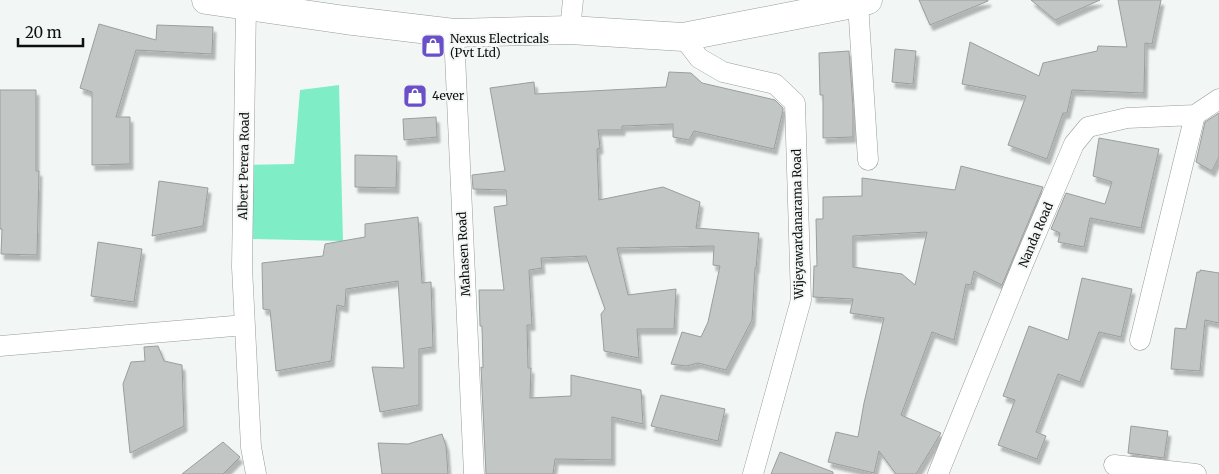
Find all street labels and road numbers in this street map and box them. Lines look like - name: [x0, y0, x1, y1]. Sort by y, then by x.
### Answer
- street label: Albert Perera Road: [235, 112, 252, 221]
- street label: Wijeyawardanarama Road: [789, 149, 806, 300]
- street label: Nanda Road: [1015, 200, 1056, 270]
- street label: Mahasen Road: [454, 211, 473, 297]

